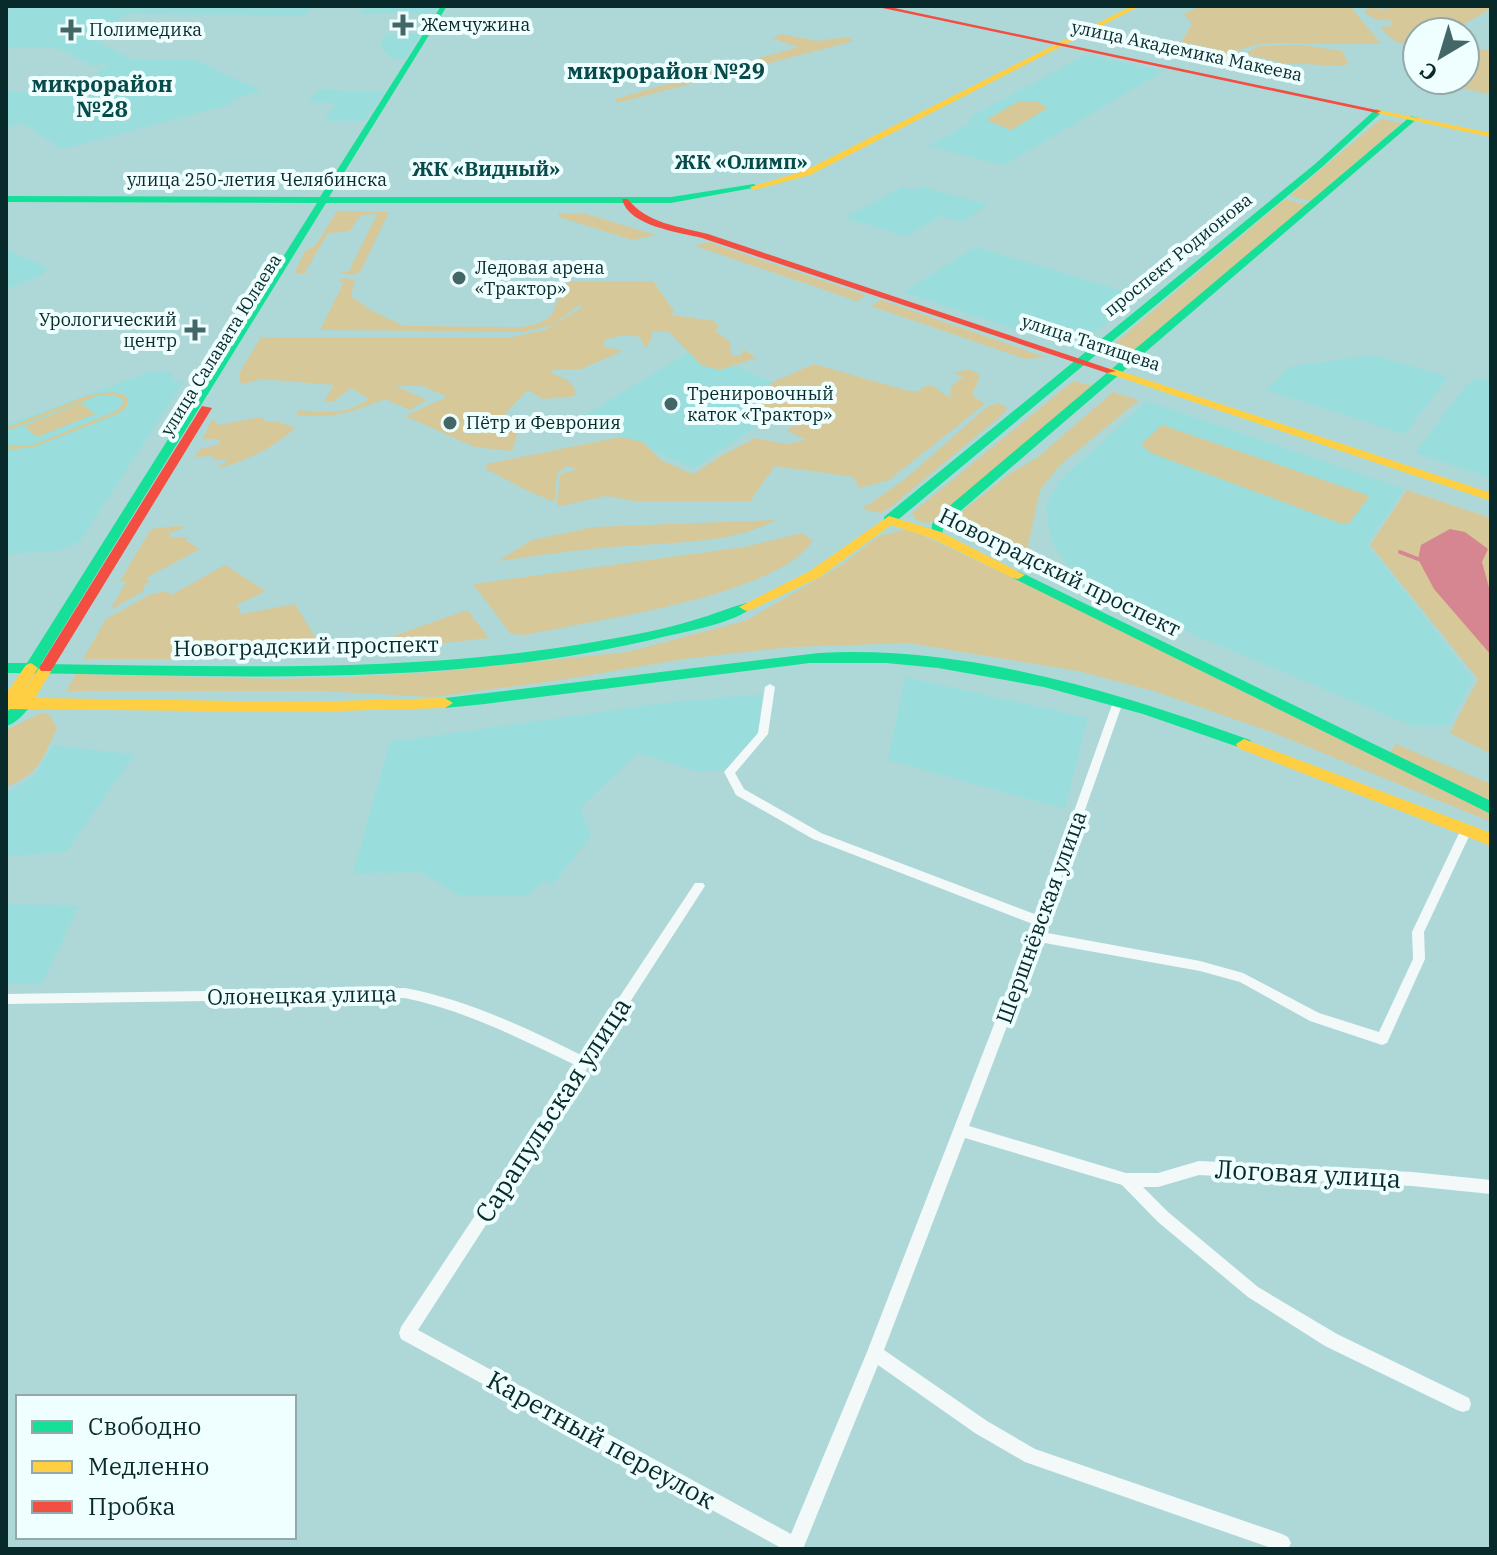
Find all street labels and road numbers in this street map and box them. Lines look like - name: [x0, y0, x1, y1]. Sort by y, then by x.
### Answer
- street label: улица Академика Макеева: [1069, 15, 1305, 86]
- street label: улица 250-летия Челябинска: [127, 168, 387, 191]
- street label: проспект Родионова: [1099, 188, 1257, 321]
- street label: улица Салавата Юлаева: [155, 249, 286, 440]
- street label: улица Татищева: [1019, 309, 1164, 376]
- street label: Новоградский проспект: [935, 500, 1186, 643]
- street label: Новоградский проспект: [173, 629, 439, 662]
- street label: Шершнёвская улица: [989, 806, 1093, 1027]
- street label: Олонецкая улица: [207, 978, 397, 1011]
- street label: Сарапульская улица: [467, 990, 638, 1229]
- street label: Логовая улица: [1214, 1151, 1402, 1195]
- street label: Каретный переулок: [481, 1362, 722, 1516]

